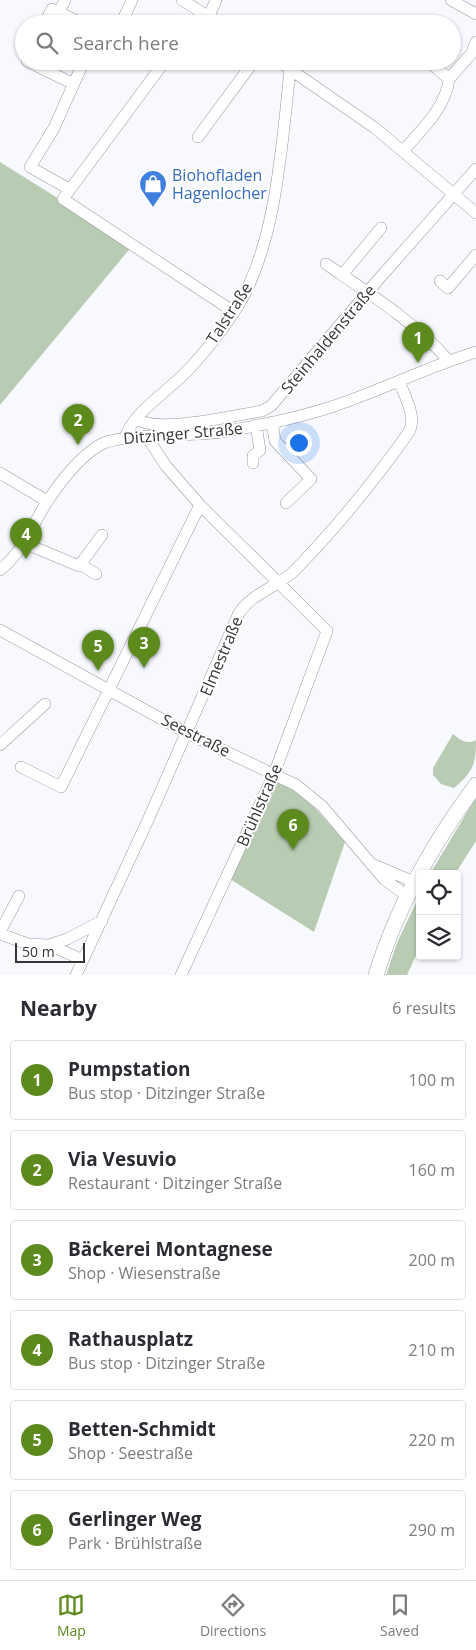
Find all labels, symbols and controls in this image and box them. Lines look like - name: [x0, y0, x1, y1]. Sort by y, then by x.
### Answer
- search box: [15, 15, 461, 70]
- icon: search: [33, 29, 61, 57]
- text: Search here: [73, 30, 179, 56]
- place label: Biohofladen Hagenlocher: [172, 164, 267, 204]
- shop icon: Biohofladen Hagenlocher: [138, 169, 168, 208]
- street label: Talstraße: [201, 278, 257, 348]
- street label: Steinhaldenstraße: [276, 280, 380, 398]
- pin: 1: [402, 322, 434, 363]
- pin: 2: [62, 404, 94, 445]
- street label: Ditzinger Straße: [122, 417, 244, 449]
- your location: [286, 430, 312, 456]
- pin: 4: [10, 518, 42, 559]
- street label: Elmestraße: [194, 613, 248, 699]
- pin: 3: [128, 627, 160, 668]
- pin: 5: [82, 630, 114, 671]
- street label: Seestraße: [158, 708, 234, 762]
- street label: Brühlstraße: [231, 760, 287, 850]
- pin: 6: [277, 809, 309, 850]
- map controls: [416, 870, 461, 960]
- button: locate: [416, 870, 461, 915]
- button: layers: [416, 915, 461, 960]
- scale bar: [15, 940, 85, 963]
- text: 50 m: [22, 942, 55, 961]
- text: Nearby: [20, 994, 97, 1022]
- text: 6 results: [392, 997, 456, 1019]
- text: Pumpstation: [68, 1056, 191, 1082]
- text: 1: [32, 1069, 42, 1091]
- text: 100 m: [409, 1069, 455, 1091]
- text: Bus stop · Ditzinger Straße: [68, 1082, 265, 1104]
- text: Via Vesuvio: [68, 1146, 176, 1172]
- text: 2: [32, 1159, 42, 1181]
- text: 160 m: [409, 1159, 455, 1181]
- text: Restaurant · Ditzinger Straße: [68, 1172, 282, 1194]
- text: Bäckerei Montagnese: [68, 1236, 273, 1262]
- text: 3: [32, 1249, 42, 1271]
- text: 200 m: [409, 1249, 455, 1271]
- text: Shop · Wiesenstraße: [68, 1262, 220, 1284]
- text: Rathausplatz: [68, 1326, 193, 1352]
- text: 4: [32, 1339, 42, 1361]
- text: 210 m: [409, 1339, 455, 1361]
- text: Bus stop · Ditzinger Straße: [68, 1352, 265, 1374]
- text: Betten-Schmidt: [68, 1416, 216, 1442]
- text: 5: [32, 1429, 42, 1451]
- text: 220 m: [409, 1429, 455, 1451]
- text: Shop · Seestraße: [68, 1442, 193, 1464]
- text: Gerlinger Weg: [68, 1506, 202, 1532]
- text: 6: [32, 1519, 42, 1541]
- text: 290 m: [409, 1519, 455, 1541]
- text: Park · Brühlstraße: [68, 1532, 202, 1554]
- tab: Map: [57, 1591, 86, 1640]
- tab: Directions: [200, 1591, 266, 1640]
- tab: Saved: [380, 1591, 419, 1640]

